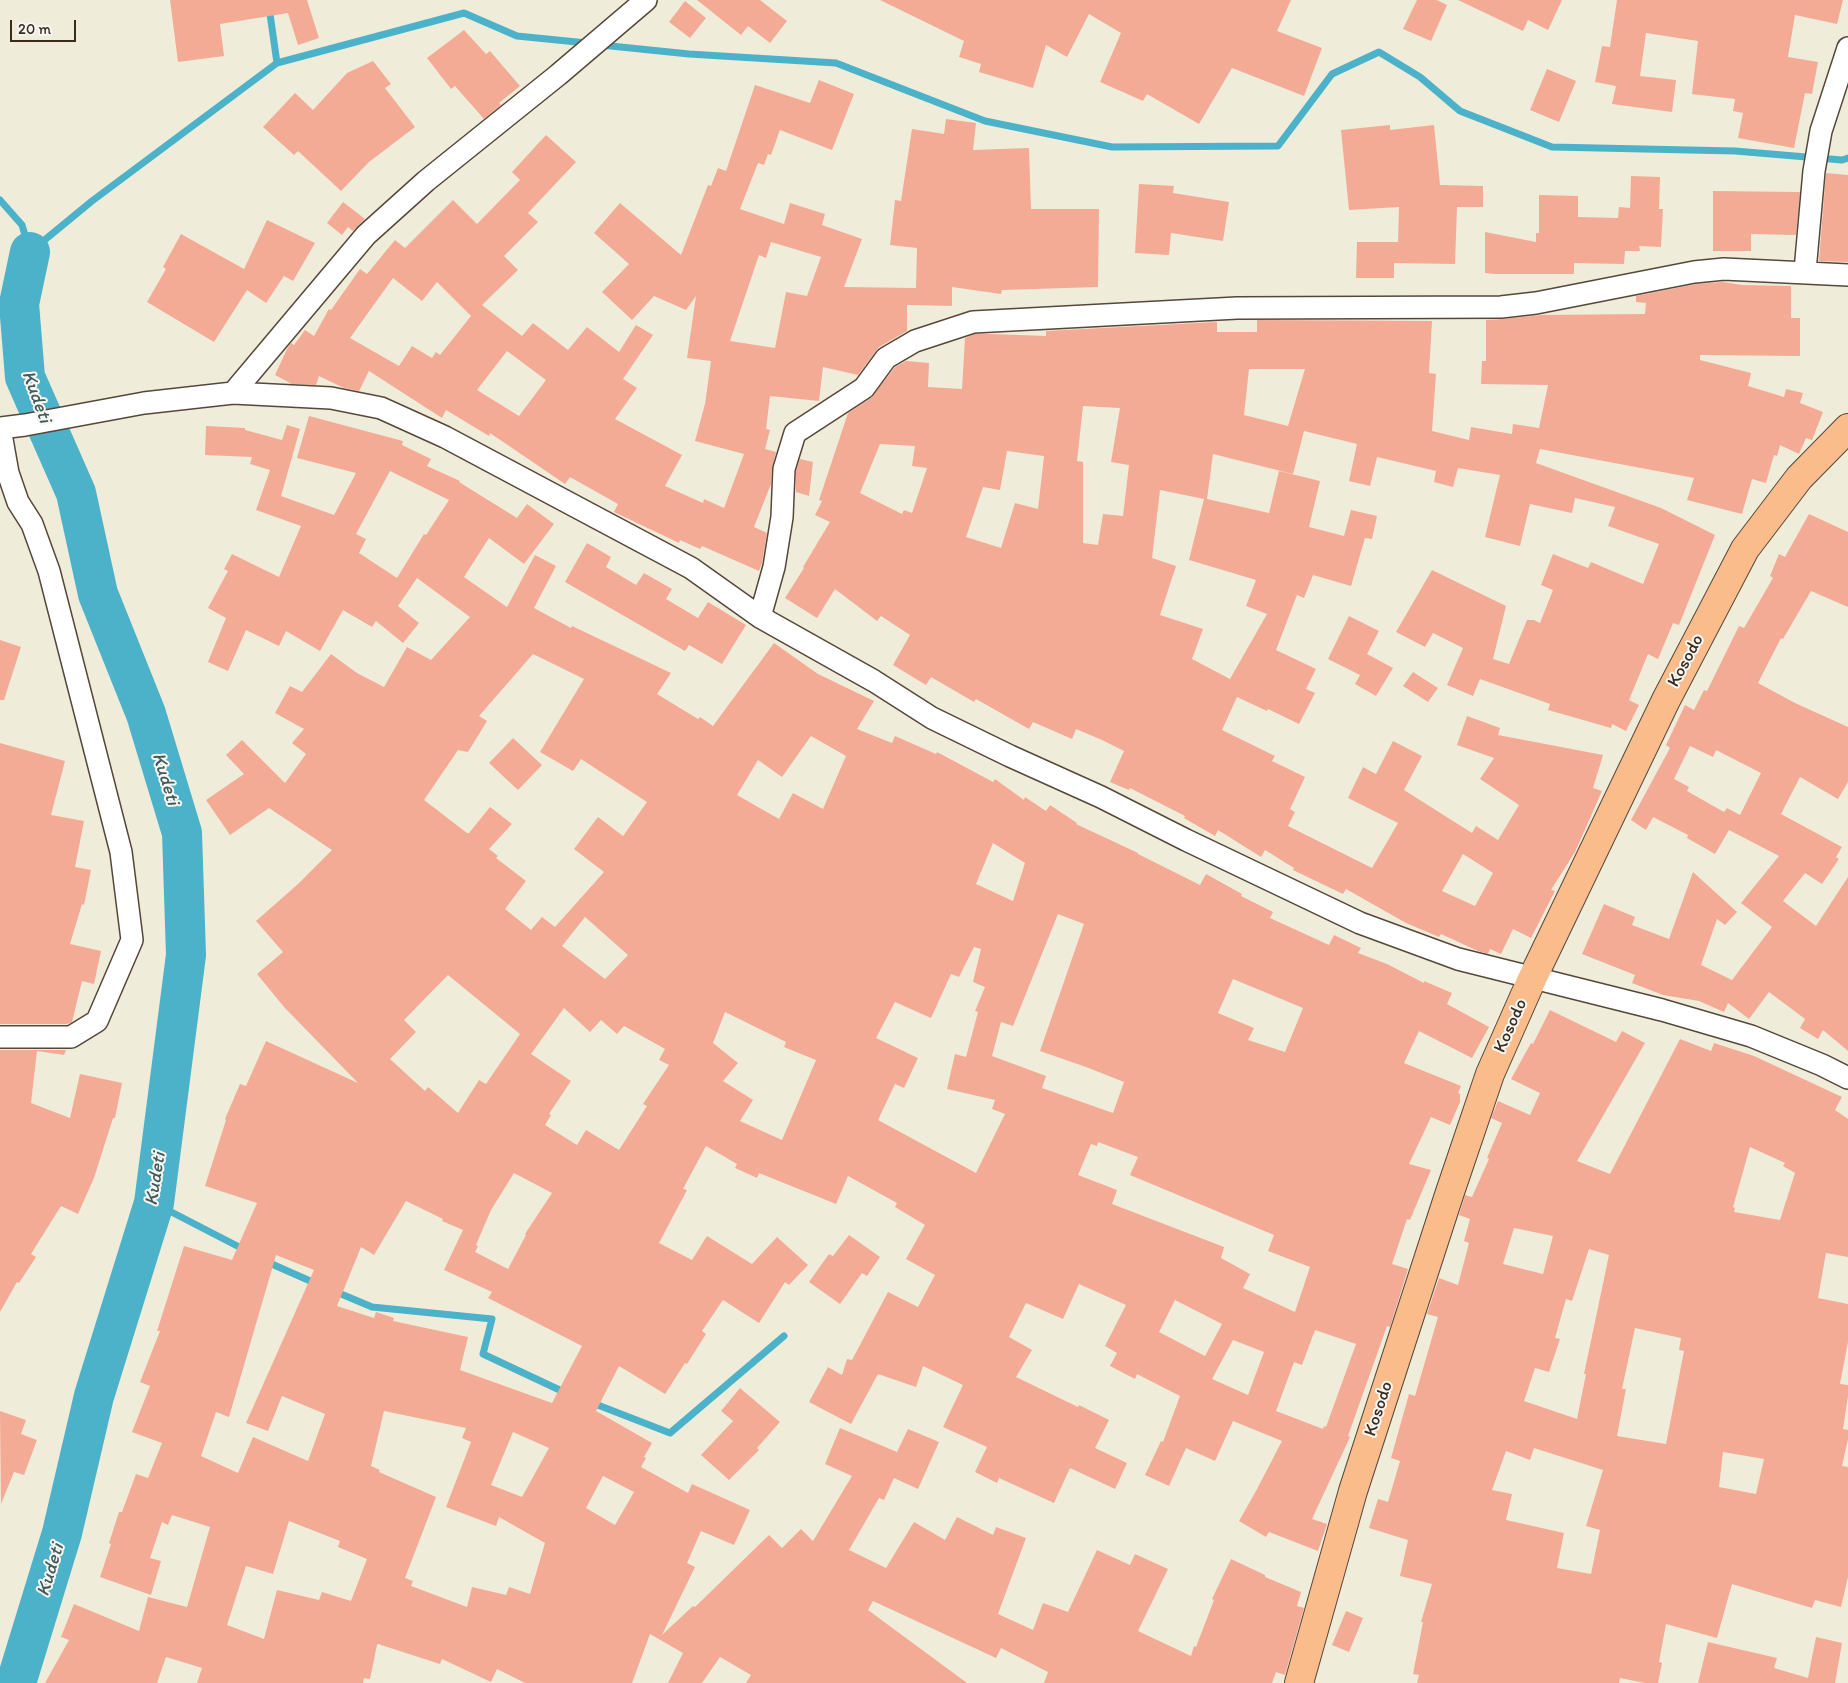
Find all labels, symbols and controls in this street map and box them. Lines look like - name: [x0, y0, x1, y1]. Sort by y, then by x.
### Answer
- scale bar: [12, 10, 79, 42]
- text: 20 m: [18, 20, 51, 38]
- water label: Kudeti: [16, 368, 56, 426]
- street label: Kosodo: [1663, 631, 1709, 691]
- water label: Kudeti: [146, 750, 184, 808]
- street label: Kosodo: [1490, 996, 1532, 1056]
- water label: Kudeti: [141, 1151, 171, 1207]
- street label: Kosodo: [1360, 1379, 1398, 1439]
- water label: Kudeti: [32, 1541, 70, 1599]

